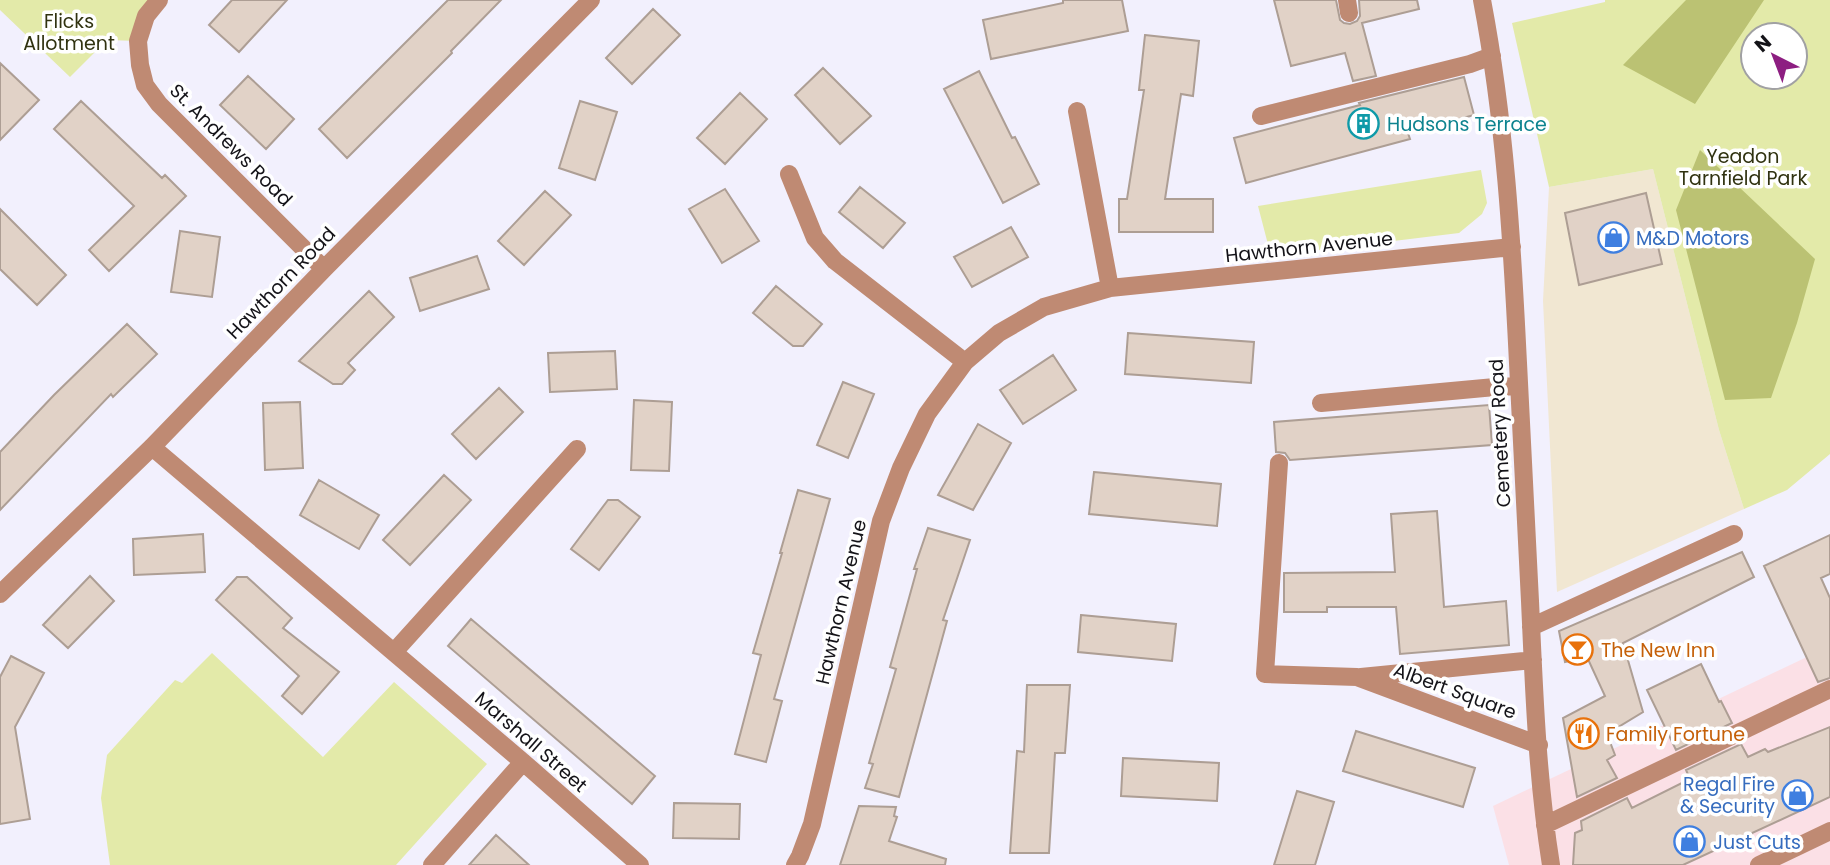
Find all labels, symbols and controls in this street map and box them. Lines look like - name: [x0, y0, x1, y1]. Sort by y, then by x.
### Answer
- park label: Flicks Allotment: [23, 8, 115, 57]
- north arrow: [1739, 21, 1809, 91]
- text: N: [1749, 29, 1777, 59]
- street label: St. Andrews Road: [164, 78, 298, 212]
- building icon: Hudsons Terrace: [1347, 107, 1381, 141]
- place label: Hudsons Terrace: [1387, 111, 1547, 138]
- park label: Yeadon Tarnfield Park: [1679, 143, 1807, 192]
- street label: Hawthorn Road: [220, 221, 342, 345]
- shop icon: M&D Motors: [1596, 221, 1630, 255]
- street label: Hawthorn Avenue: [1224, 225, 1394, 269]
- place label: M&D Motors: [1636, 225, 1750, 252]
- street label: Cemetery Road: [1483, 358, 1517, 508]
- street label: Hawthorn Avenue: [809, 517, 873, 687]
- bar icon: The New Inn: [1561, 633, 1595, 667]
- place label: The New Inn: [1601, 637, 1715, 664]
- street label: Albert Square: [1390, 656, 1520, 726]
- street label: Marshall Street: [469, 685, 593, 799]
- restaurant icon: Family Fortune: [1566, 717, 1600, 751]
- place label: Family Fortune: [1606, 721, 1745, 748]
- place label: Regal Fire & Security: [1680, 771, 1775, 820]
- shop icon: Regal Fire & Security: [1781, 778, 1815, 812]
- shop icon: Just Cuts: [1673, 825, 1707, 859]
- place label: Just Cuts: [1713, 829, 1801, 856]

